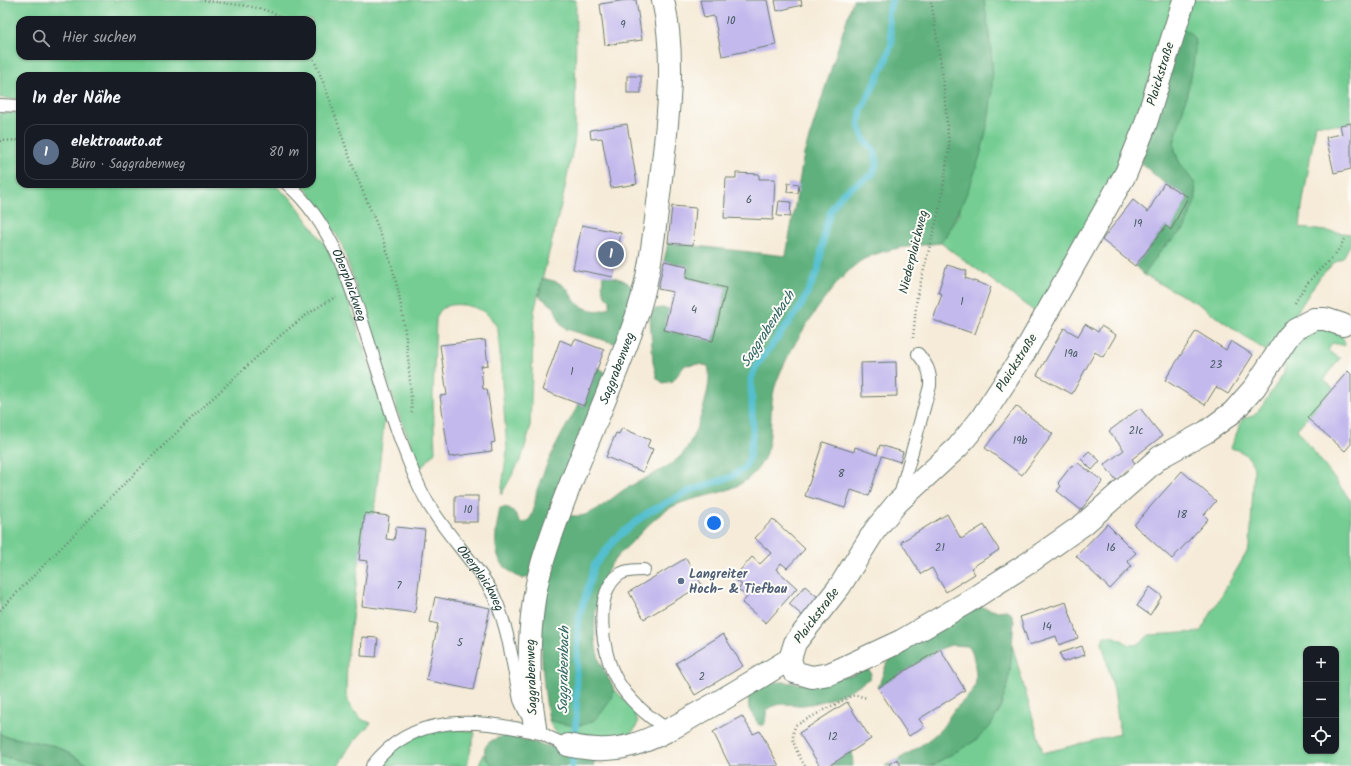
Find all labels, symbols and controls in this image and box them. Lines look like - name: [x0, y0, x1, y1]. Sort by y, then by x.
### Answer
- house number: 10: [727, 12, 736, 30]
- search box: [16, 16, 316, 60]
- house number: 9: [620, 16, 626, 34]
- text: Hier suchen: [62, 26, 136, 50]
- icon: search: [30, 27, 52, 49]
- street label: Plaickstraße: [1141, 39, 1181, 109]
- text: In der Nähe: [32, 85, 121, 112]
- text: elektroauto.at: [71, 130, 163, 154]
- text: 1: [44, 142, 48, 163]
- text: 80 m: [269, 142, 299, 163]
- text: Büro · Saggrabenweg: [71, 154, 185, 175]
- house number: 6: [746, 191, 752, 209]
- street label: Niederplaickweg: [893, 208, 935, 296]
- house number: 19: [1134, 215, 1143, 233]
- pin: 1: [598, 239, 624, 269]
- street label: Oberplaickweg: [326, 245, 372, 324]
- water label: Saggrabenbach: [735, 285, 802, 372]
- house number: 1: [960, 293, 964, 311]
- house number: 4: [691, 301, 697, 319]
- street label: Saggrabenweg: [594, 329, 641, 408]
- street label: Plaickstraße: [991, 329, 1043, 396]
- house number: 19a: [1064, 345, 1078, 363]
- house number: 23: [1210, 356, 1222, 374]
- house number: 1: [570, 363, 574, 381]
- house number: 21c: [1129, 422, 1143, 440]
- house number: 19b: [1013, 432, 1028, 450]
- house number: 8: [838, 465, 845, 483]
- house number: 10: [464, 501, 473, 519]
- house number: 18: [1177, 506, 1187, 524]
- your location: [704, 513, 724, 533]
- house number: 21: [935, 539, 945, 557]
- house number: 16: [1106, 539, 1116, 557]
- street label: Oberplaickweg: [451, 540, 510, 614]
- place label: Langreiter Hoch- & Tiefbau: [689, 564, 788, 600]
- marker: Langreiter Hoch- & Tiefbau: [676, 576, 686, 586]
- house number: 7: [396, 577, 402, 595]
- street label: Plaickstraße: [789, 583, 845, 649]
- house number: 14: [1042, 618, 1052, 636]
- water label: Saggrabenbach: [552, 625, 576, 714]
- house number: 5: [457, 634, 464, 652]
- street label: Saggrabenweg: [520, 639, 544, 715]
- map controls: [1303, 646, 1339, 754]
- button: +: [1303, 646, 1339, 682]
- house number: 2: [699, 668, 705, 686]
- button: −: [1303, 682, 1339, 718]
- button: locate: [1303, 718, 1339, 754]
- house number: 12: [828, 728, 838, 746]

